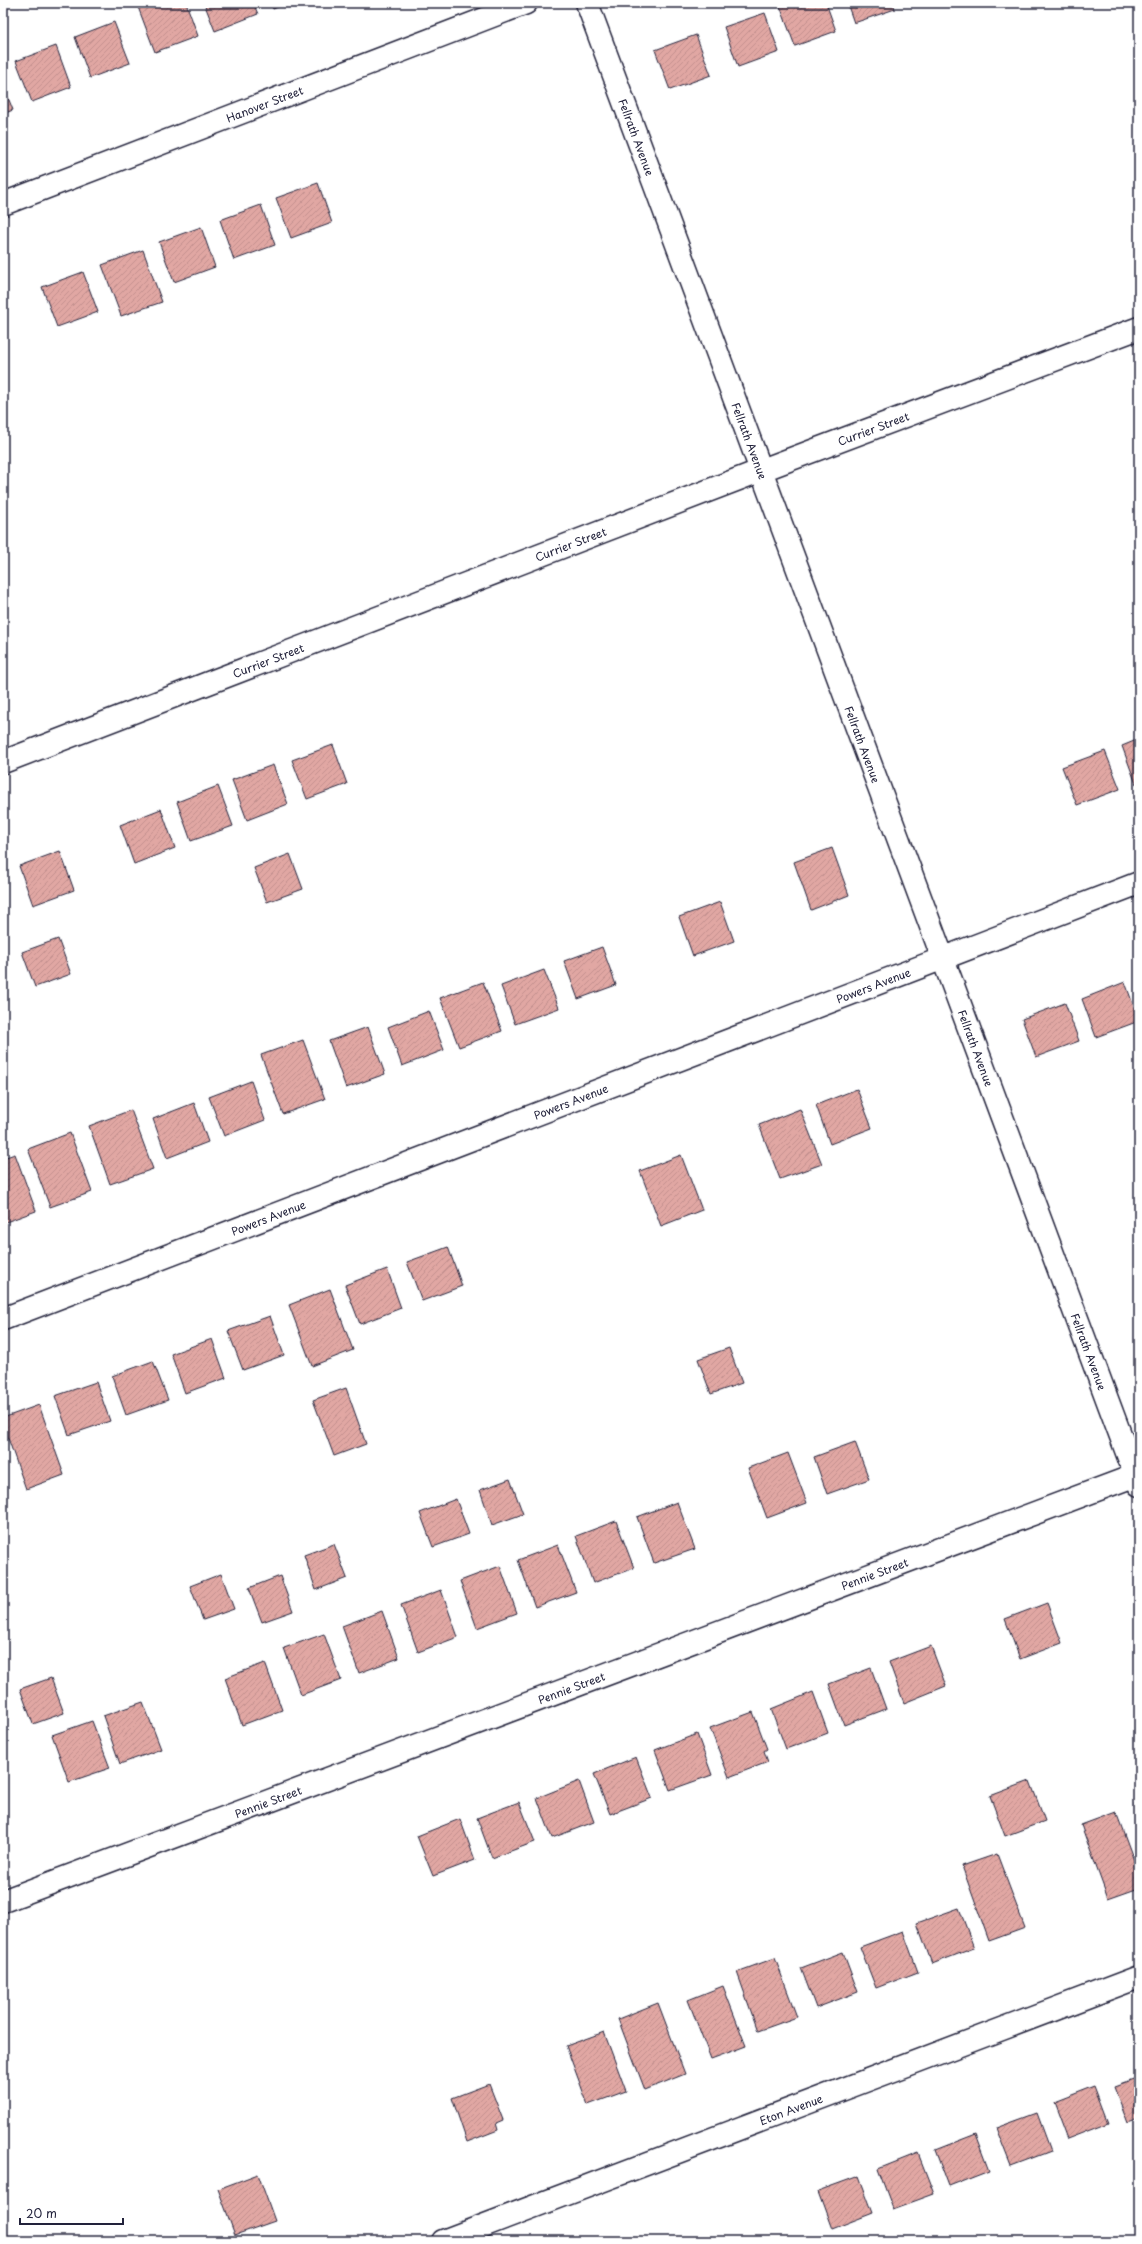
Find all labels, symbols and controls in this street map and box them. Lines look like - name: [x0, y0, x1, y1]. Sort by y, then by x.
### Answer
- street label: Hanover Street: [223, 81, 306, 126]
- street label: Fellrath Avenue: [615, 96, 659, 178]
- street label: Fellrath Avenue: [728, 400, 772, 482]
- street label: Currier Street: [835, 407, 912, 449]
- street label: Currier Street: [532, 522, 609, 565]
- street label: Currier Street: [230, 638, 307, 681]
- street label: Fellrath Avenue: [841, 703, 885, 786]
- street label: Powers Avenue: [833, 963, 913, 1007]
- street label: Fellrath Avenue: [954, 1007, 998, 1089]
- street label: Powers Avenue: [531, 1079, 610, 1123]
- street label: Powers Avenue: [228, 1195, 308, 1239]
- street label: Fellrath Avenue: [1067, 1311, 1112, 1393]
- street label: Pennie Street: [839, 1553, 911, 1594]
- street label: Pennie Street: [535, 1667, 608, 1708]
- street label: Pennie Street: [232, 1781, 304, 1822]
- street label: Eton Avenue: [757, 2089, 825, 2129]
- scale bar: [20, 2200, 123, 2226]
- text: 20 m: [26, 2204, 57, 2222]

